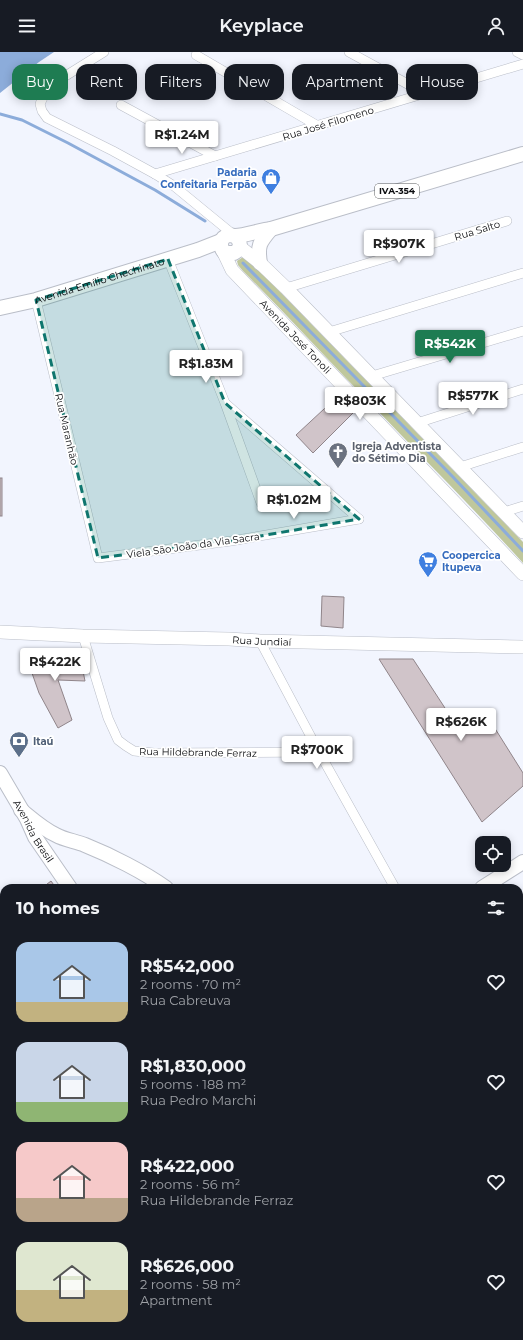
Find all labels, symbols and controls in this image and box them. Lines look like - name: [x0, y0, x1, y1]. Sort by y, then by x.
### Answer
- icon: menu: [16, 15, 38, 37]
- text: Keyplace: [219, 15, 304, 37]
- icon: person: [485, 15, 507, 37]
- chip: Buy: [12, 64, 68, 100]
- chip: Rent: [76, 64, 137, 100]
- chip: Filters: [145, 64, 216, 100]
- chip: New: [224, 64, 284, 100]
- chip: Apartment: [292, 64, 398, 100]
- chip: House: [406, 64, 478, 100]
- street label: Rua José Filomeno: [281, 103, 375, 144]
- pin: R$1.24M: [145, 121, 219, 155]
- text: R$1.24M: [154, 126, 210, 142]
- place label: Padaria Confeitaria Ferpão: [160, 166, 257, 191]
- shop icon: Padaria Confeitaria Ferpão: [260, 167, 282, 195]
- road number: IVA-354: [375, 184, 419, 198]
- street label: Rua Salto: [453, 217, 502, 244]
- pin: R$907K: [366, 230, 432, 264]
- text: R$907K: [373, 235, 425, 251]
- street label: Avenida Emílio Chechinato: [33, 255, 166, 307]
- street label: Avenida José Tonoli: [257, 297, 334, 377]
- pin: R$542K: [417, 330, 483, 364]
- text: R$542K: [424, 335, 476, 351]
- pin: R$1.83M: [169, 350, 243, 384]
- text: R$1.83M: [178, 355, 234, 371]
- pin: R$577K: [440, 382, 506, 416]
- pin: R$803K: [327, 387, 393, 421]
- text: R$577K: [447, 387, 499, 403]
- street label: Rua Maranhão: [52, 392, 81, 466]
- text: R$803K: [334, 392, 386, 408]
- place label: Igreja Adventista do Sétimo Dia: [352, 440, 441, 465]
- church icon: Igreja Adventista do Sétimo Dia: [327, 441, 349, 469]
- pin: R$1.02M: [257, 486, 331, 520]
- text: R$1.02M: [267, 491, 321, 507]
- street label: Viela São João da Via Sacra: [126, 530, 260, 561]
- place label: Coopercica Itupeva: [442, 549, 501, 574]
- supermarket icon: Coopercica Itupeva: [417, 550, 439, 578]
- street label: Rua Jundiaí: [232, 633, 293, 649]
- pin: R$422K: [22, 648, 88, 682]
- text: R$422K: [29, 653, 81, 669]
- pin: R$626K: [428, 708, 494, 742]
- text: R$626K: [435, 713, 487, 729]
- bank icon: Itaú: [8, 730, 30, 758]
- place label: Itaú: [33, 735, 54, 748]
- pin: R$700K: [284, 736, 350, 770]
- text: R$700K: [291, 741, 343, 757]
- street label: Rua Hildebrande Ferraz: [139, 745, 257, 760]
- street label: Avenida Brasil: [10, 797, 56, 865]
- map controls: [475, 836, 511, 872]
- button: locate: [475, 836, 511, 872]
- icon: filters: [485, 897, 507, 919]
- text: 10 homes: [16, 898, 100, 918]
- text: R$542,000: [140, 956, 234, 976]
- icon: home: [48, 958, 96, 1006]
- icon: heart: [485, 971, 507, 993]
- text: 2 rooms · 70 m²: [140, 976, 241, 992]
- text: Rua Cabreuva: [140, 992, 231, 1008]
- text: R$1,830,000: [140, 1056, 246, 1076]
- icon: home: [48, 1058, 96, 1106]
- icon: heart: [485, 1071, 507, 1093]
- text: 5 rooms · 188 m²: [140, 1076, 246, 1092]
- text: Rua Pedro Marchi: [140, 1092, 256, 1108]
- text: R$422,000: [140, 1156, 234, 1176]
- icon: home: [48, 1158, 96, 1206]
- icon: heart: [485, 1171, 507, 1193]
- text: 2 rooms · 56 m²: [140, 1176, 240, 1192]
- text: Rua Hildebrande Ferraz: [140, 1192, 293, 1208]
- text: R$626,000: [140, 1256, 234, 1276]
- icon: home: [48, 1258, 96, 1306]
- icon: heart: [485, 1271, 507, 1293]
- text: 2 rooms · 58 m²: [140, 1276, 241, 1292]
- text: Apartment: [140, 1292, 212, 1308]

